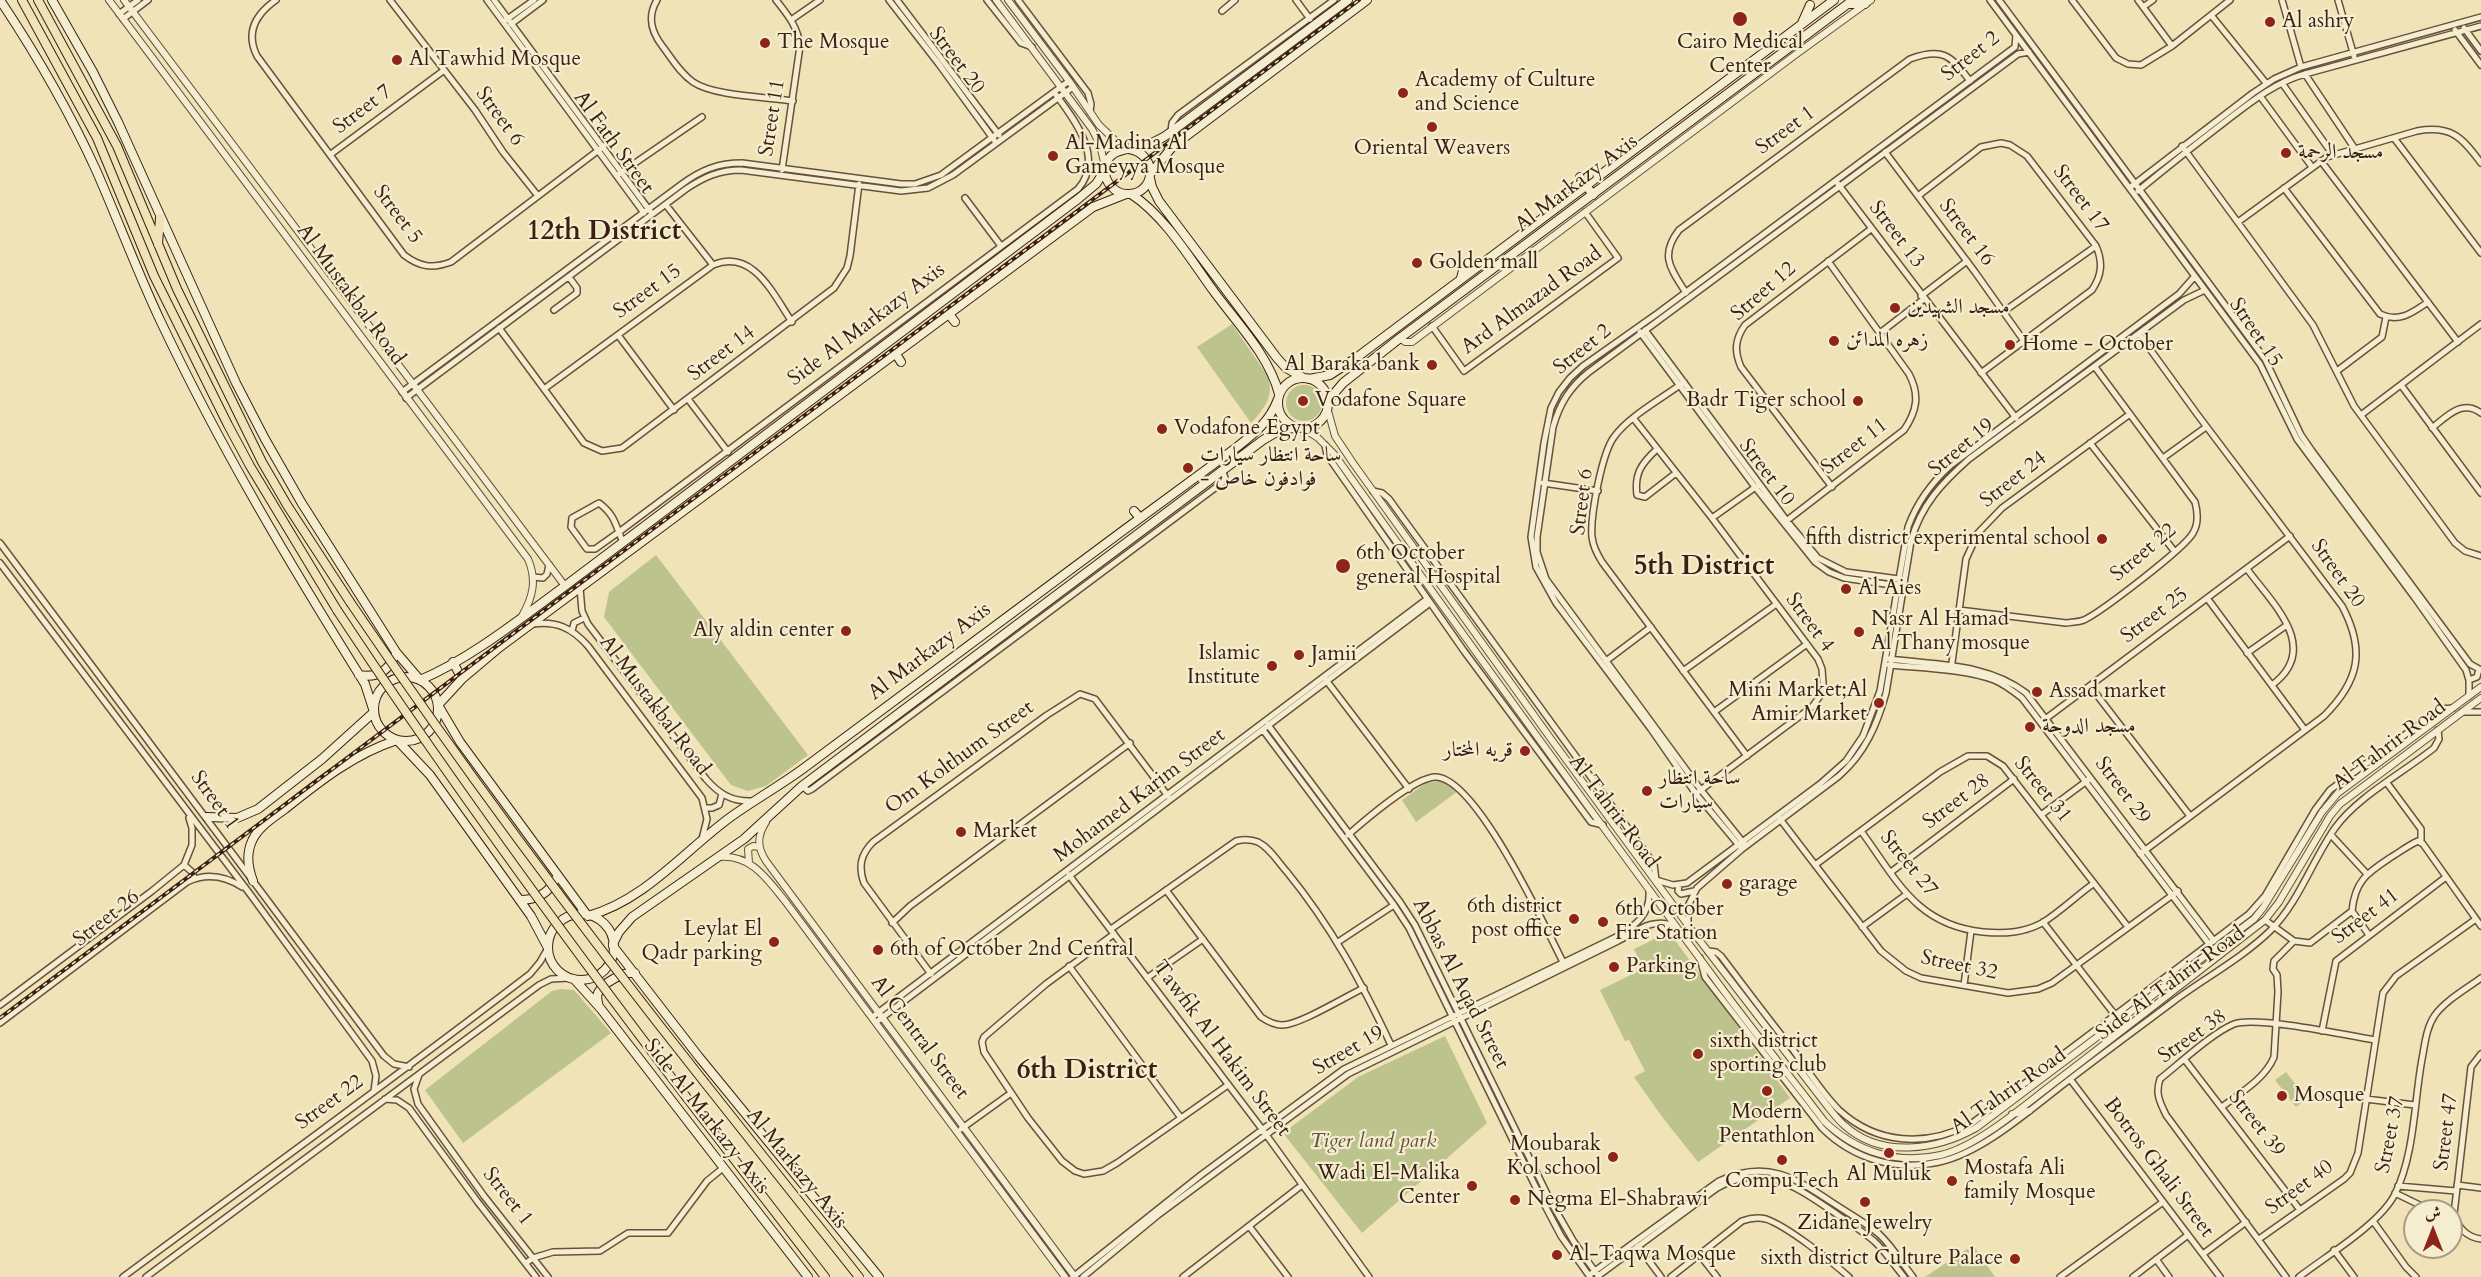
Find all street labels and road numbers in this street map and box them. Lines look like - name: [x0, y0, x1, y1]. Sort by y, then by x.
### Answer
- street label: Street 20: [923, 22, 989, 100]
- street label: Street 2: [1937, 26, 2005, 88]
- street label: Street 11: [754, 78, 792, 158]
- street label: Street 7: [329, 80, 397, 140]
- street label: Street 6: [469, 83, 529, 151]
- street label: Al Fath Street: [567, 87, 659, 199]
- street label: Street 1: [1752, 101, 1820, 161]
- street label: Al Markazy Axis: [1511, 130, 1643, 238]
- street label: Street 17: [2047, 160, 2113, 238]
- street label: Street 5: [367, 181, 427, 249]
- street label: Street 16: [1933, 194, 1999, 272]
- street label: Street 13: [1863, 196, 1929, 274]
- street label: Al Mustakbal Road: [290, 219, 410, 371]
- street label: Ard Almazad Road: [1457, 241, 1607, 361]
- street label: Street 12: [1726, 257, 1802, 327]
- street label: Side Al Markazy Axis: [784, 258, 950, 392]
- street label: Street 15: [609, 259, 687, 325]
- street label: Street 15: [2223, 294, 2287, 372]
- street label: Street 2: [1549, 319, 1617, 381]
- street label: Street 14: [683, 321, 761, 387]
- street label: Street 11: [1817, 413, 1893, 481]
- street label: Street 19: [1924, 413, 2000, 483]
- street label: Street 10: [1733, 434, 1799, 512]
- street label: Street 24: [1976, 446, 2052, 514]
- street label: Street 6: [1566, 467, 1600, 537]
- street label: Street 22: [2106, 518, 2182, 588]
- street label: Street 20: [2304, 535, 2370, 613]
- street label: Street 25: [2116, 583, 2194, 649]
- street label: Street 4: [1779, 589, 1839, 657]
- street label: Al Markazy Axis: [864, 598, 996, 706]
- street label: Al Mustakbal Road: [593, 631, 715, 781]
- street label: Al Tahrir Road: [2329, 695, 2451, 797]
- street label: Om Kolthum Street: [881, 696, 1039, 820]
- street label: Mohamed Karim Street: [1049, 723, 1231, 869]
- street label: Al Tahrir Road: [1562, 751, 1664, 873]
- street label: Street 31: [2008, 752, 2076, 828]
- street label: Street 29: [2089, 752, 2155, 830]
- street label: Street 1: [184, 767, 244, 835]
- street label: Street 28: [1918, 769, 1996, 835]
- street label: Street 27: [1874, 826, 1942, 902]
- street label: Street 41: [2327, 884, 2405, 950]
- street label: Street 26: [69, 885, 145, 953]
- street label: Abbas Al Aqad Street: [1406, 895, 1514, 1073]
- street label: Side Al Tahrir Road: [2092, 922, 2250, 1046]
- street label: Street 32: [1918, 946, 2000, 986]
- street label: Tawfik Al Hakim Street: [1147, 956, 1295, 1142]
- street label: Al Central Street: [864, 971, 974, 1105]
- street label: Street 38: [2154, 1004, 2232, 1070]
- street label: Street 19: [1309, 1021, 1389, 1081]
- street label: Side Al Markazy Axis: [638, 1034, 774, 1200]
- street label: Al Tahrir Road: [1947, 1043, 2071, 1141]
- street label: Street 22: [291, 1070, 369, 1136]
- street label: Street 39: [2222, 1086, 2290, 1162]
- street label: Street 47: [2430, 1092, 2464, 1172]
- street label: Botros Ghali Street: [2097, 1093, 2219, 1243]
- street label: Street 37: [2371, 1094, 2411, 1176]
- street label: Al Markazy Axis: [740, 1104, 852, 1234]
- street label: Street 40: [2261, 1155, 2339, 1221]
- street label: Street 1: [476, 1163, 538, 1231]

